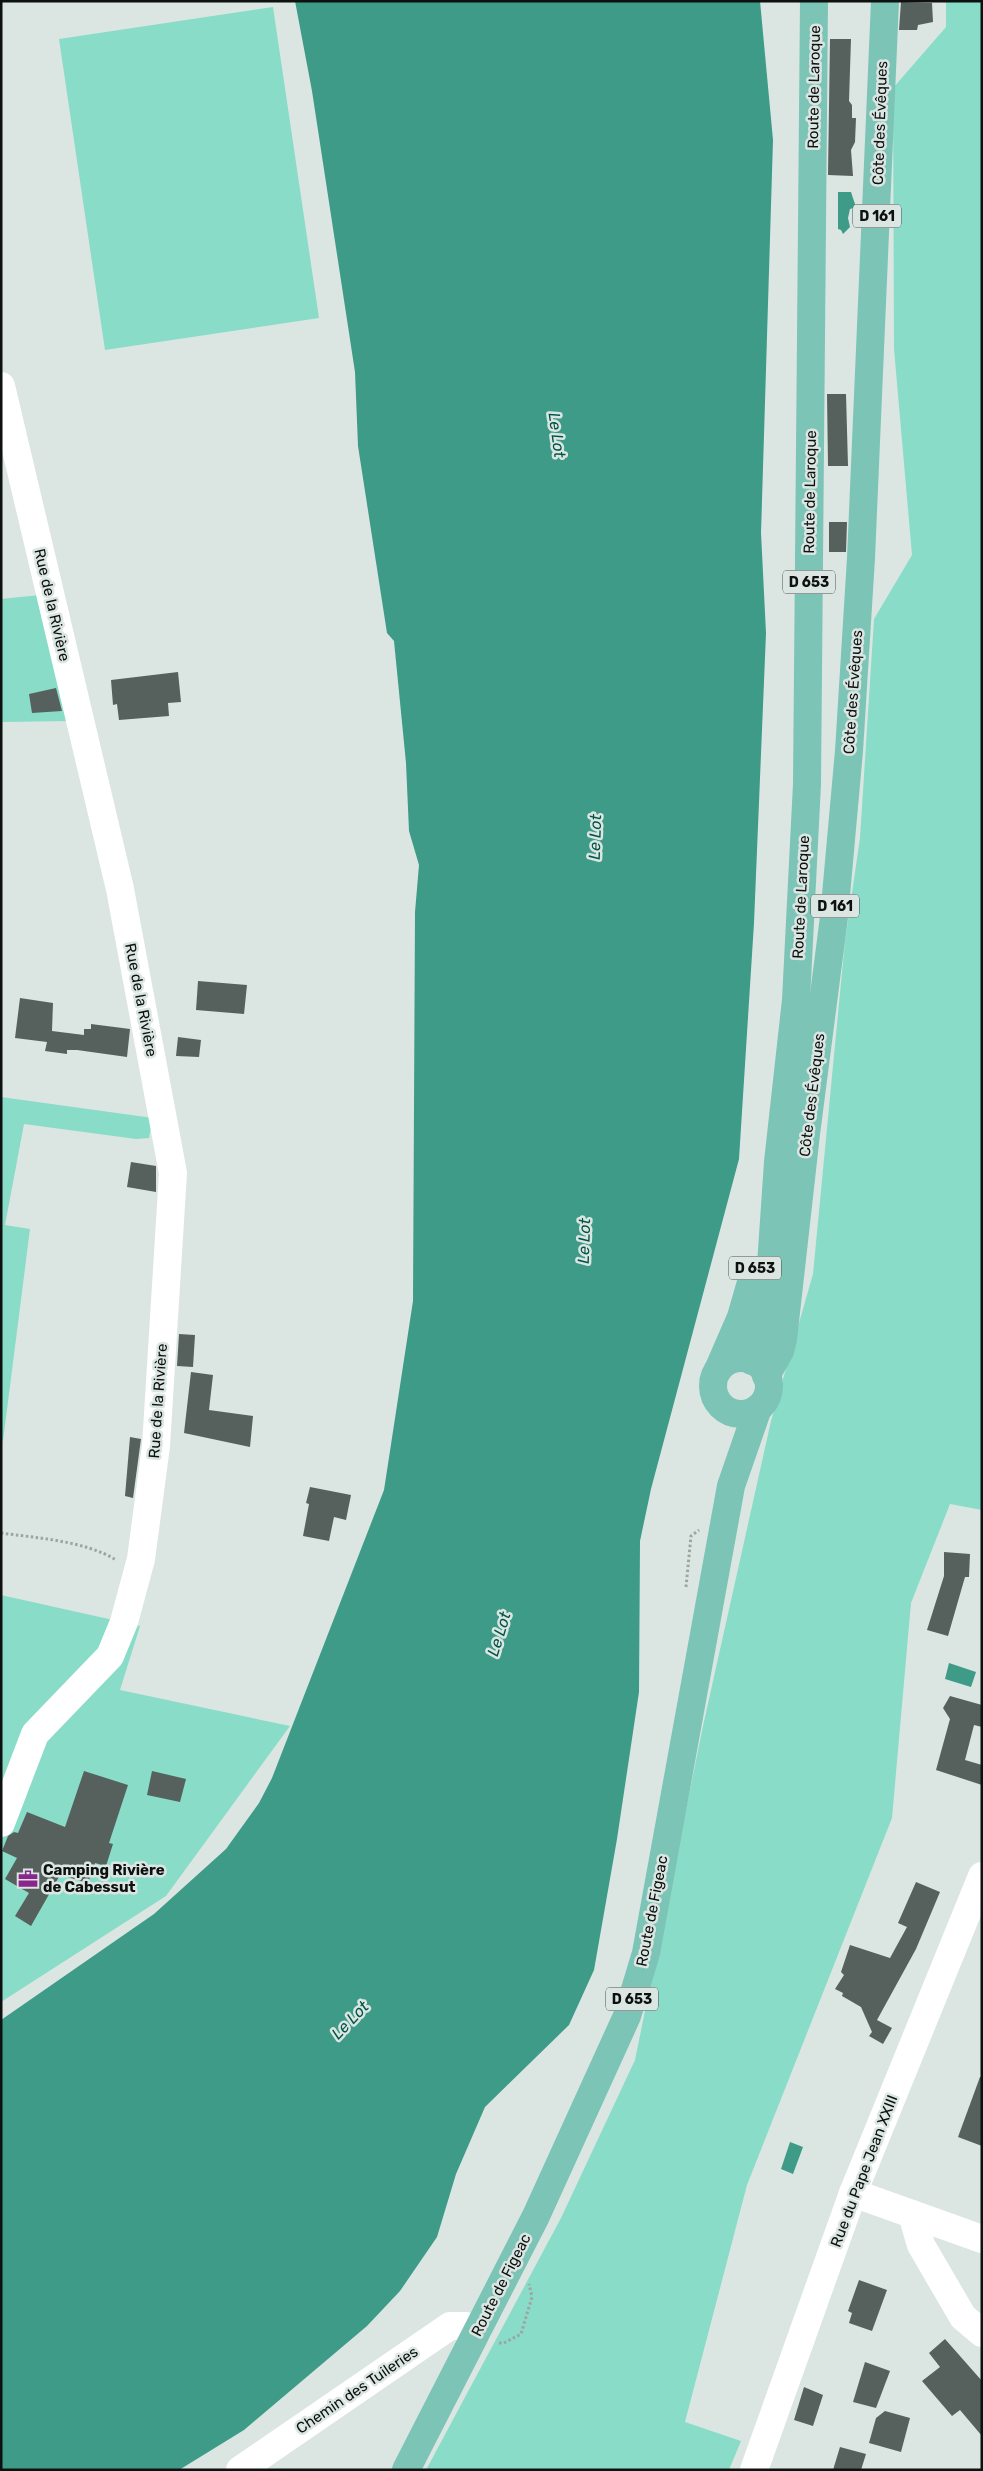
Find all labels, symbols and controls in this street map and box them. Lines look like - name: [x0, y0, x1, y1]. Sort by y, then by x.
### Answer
- street label: Route de Laroque: [804, 25, 824, 149]
- street label: Côte des Évêques: [869, 60, 891, 186]
- road number: D 161: [853, 205, 901, 228]
- water label: Le Lot: [544, 411, 570, 460]
- street label: Route de Laroque: [800, 430, 820, 554]
- street label: Rue de la Rivière: [30, 547, 74, 663]
- road number: D 653: [783, 570, 835, 594]
- street label: Côte des Évêques: [840, 629, 866, 755]
- water label: Le Lot: [585, 813, 605, 860]
- street label: Route de Laroque: [789, 835, 813, 959]
- road number: D 161: [811, 894, 859, 918]
- street label: Rue de la Rivière: [121, 942, 161, 1058]
- street label: Côte des Évêques: [795, 1032, 829, 1158]
- water label: Le Lot: [574, 1217, 594, 1264]
- road number: D 653: [729, 1256, 781, 1280]
- street label: Rue de la Rivière: [145, 1343, 171, 1459]
- water label: Le Lot: [483, 1609, 515, 1659]
- street label: Route de Figeac: [632, 1854, 672, 1968]
- place label: Camping Rivière de Cabessut: [43, 1861, 165, 1896]
- office icon: Camping Rivière de Cabessut: [17, 1868, 39, 1890]
- road number: D 653: [606, 1988, 658, 2010]
- water label: Le Lot: [327, 1996, 373, 2043]
- street label: Rue du Pape Jean XXIII: [827, 2092, 901, 2250]
- street label: Route de Figeac: [467, 2231, 535, 2339]
- street label: Chemin des Tuileries: [293, 2342, 422, 2437]

